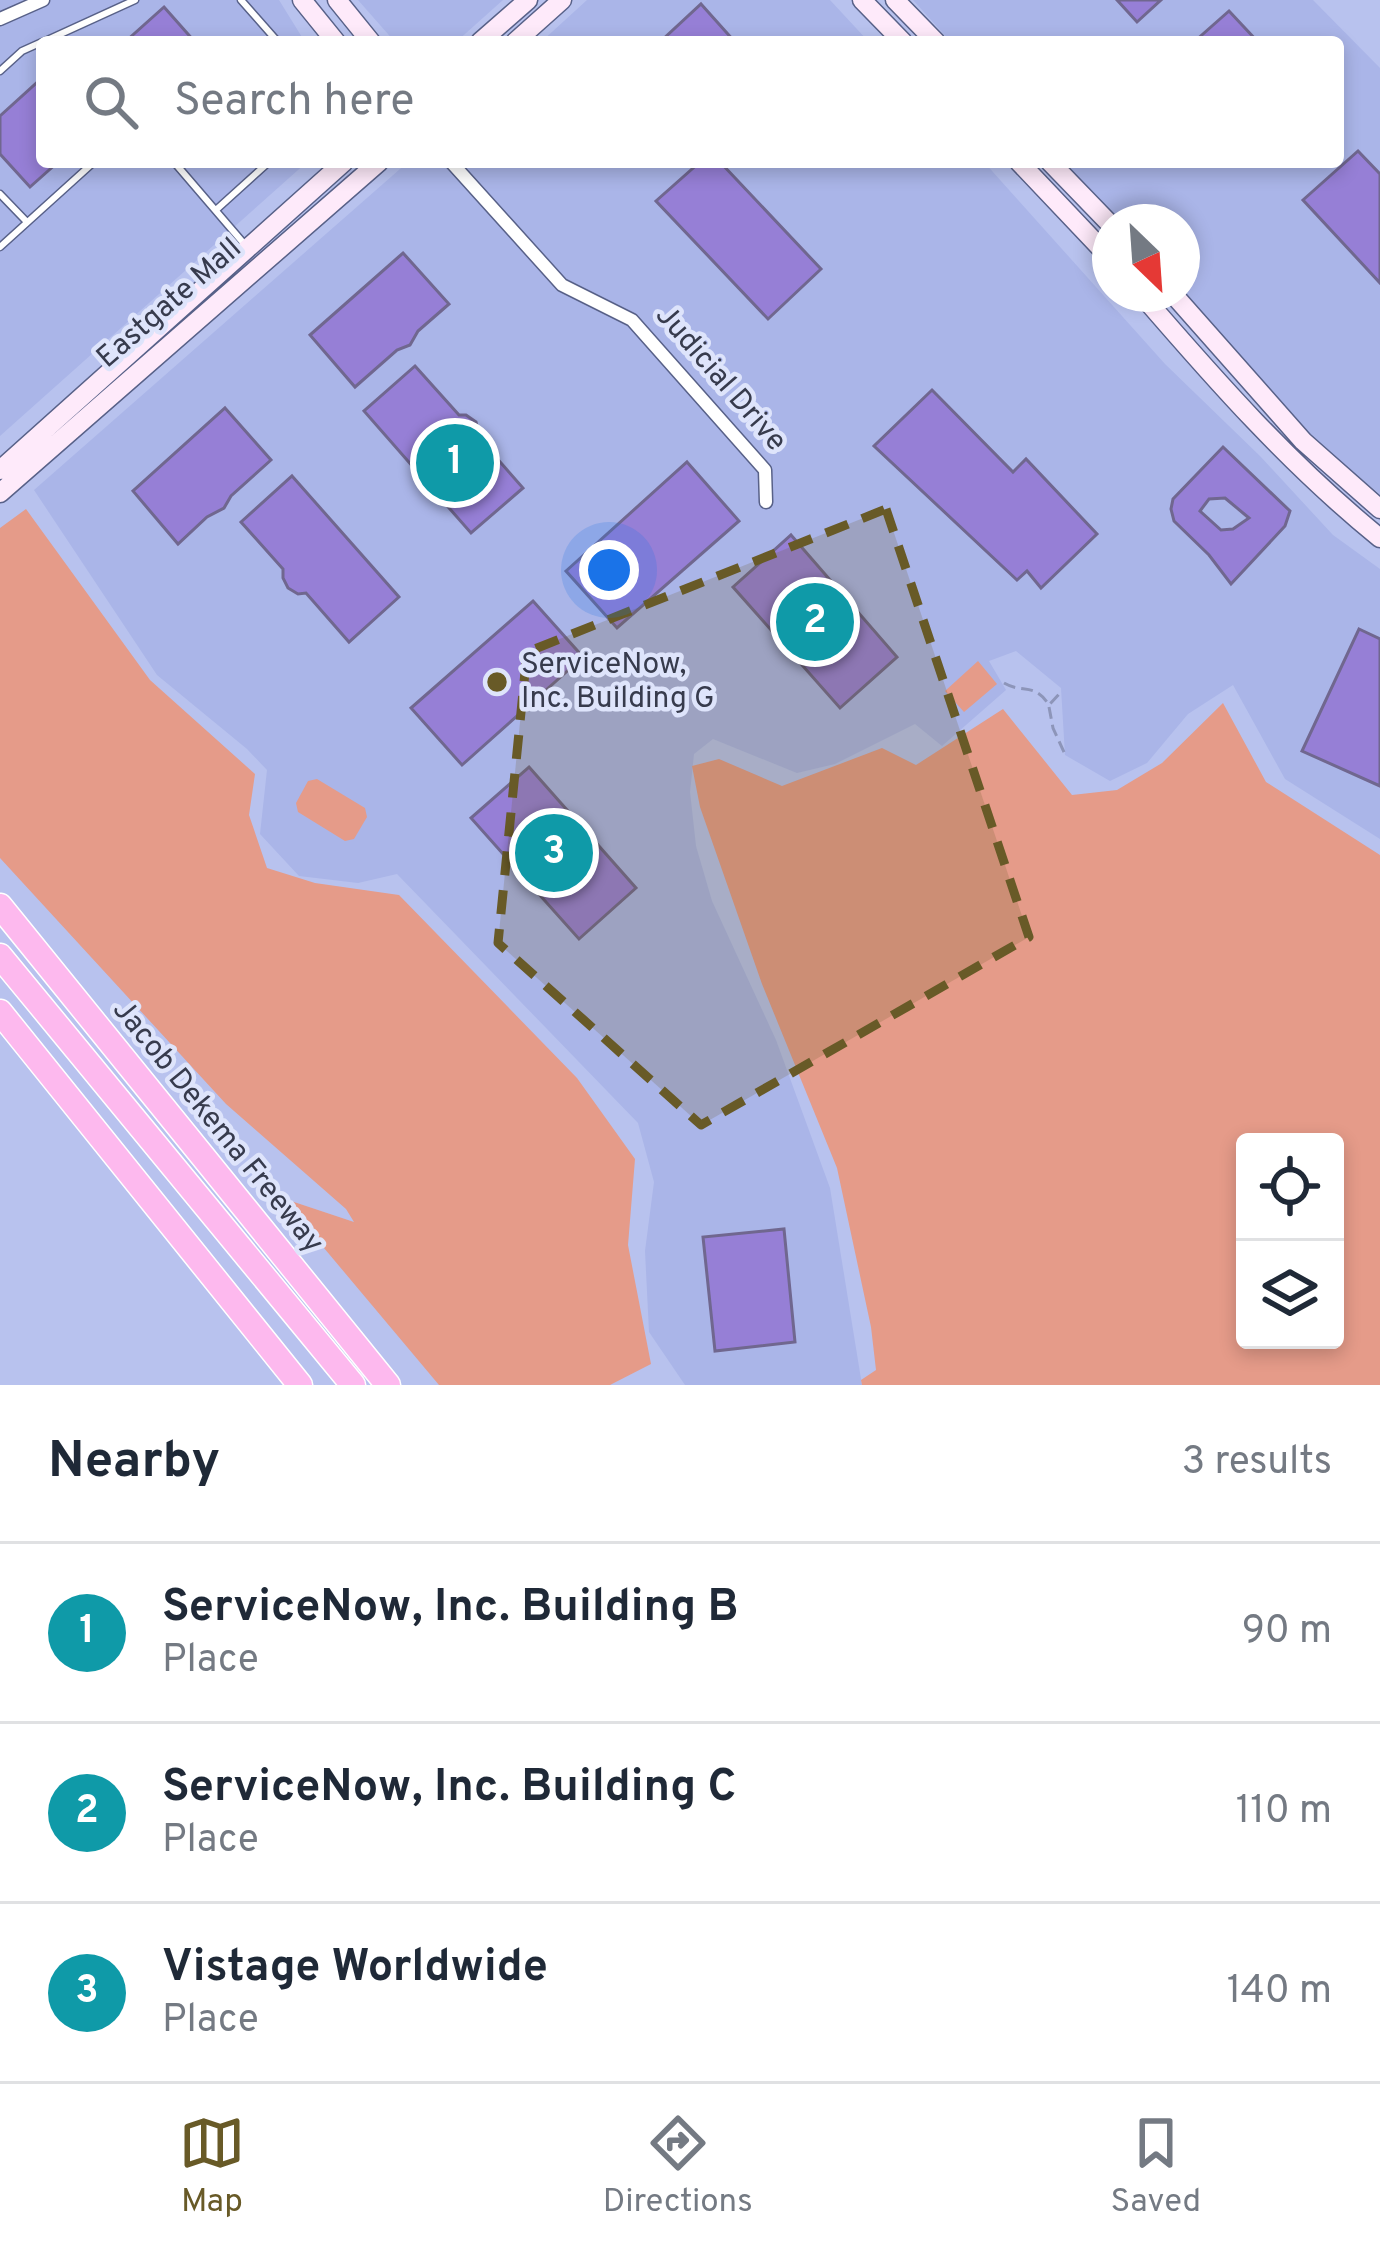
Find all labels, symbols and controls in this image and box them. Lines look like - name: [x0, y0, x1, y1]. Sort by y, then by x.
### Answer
- search box: [36, 36, 1344, 168]
- icon: search: [78, 69, 144, 135]
- text: Search here: [174, 74, 414, 131]
- north arrow: [1092, 204, 1200, 312]
- street label: Eastgate Mall: [90, 231, 250, 377]
- street label: Judicial Drive: [646, 298, 794, 460]
- pin: 1: [416, 418, 494, 508]
- your location: [579, 540, 639, 600]
- pin: 2: [776, 577, 854, 667]
- place label: ServiceNow, Inc. Building G: [521, 647, 715, 718]
- marker: ServiceNow, Inc. Building G: [484, 669, 510, 695]
- pin: 3: [515, 808, 593, 898]
- street label: Jacob Dekema Freeway: [103, 993, 331, 1261]
- map controls: [1236, 1133, 1344, 1349]
- button: locate: [1236, 1133, 1344, 1241]
- button: layers: [1236, 1241, 1344, 1349]
- text: Nearby: [48, 1431, 220, 1496]
- text: 3 results: [1182, 1439, 1332, 1488]
- text: ServiceNow, Inc. Building B: [162, 1580, 739, 1637]
- text: 1: [79, 1608, 95, 1657]
- text: 90 m: [1242, 1608, 1332, 1657]
- text: Place: [162, 1637, 259, 1686]
- text: ServiceNow, Inc. Building C: [162, 1760, 736, 1817]
- text: 2: [75, 1788, 99, 1837]
- text: 110 m: [1236, 1788, 1332, 1837]
- text: Place: [162, 1817, 259, 1866]
- text: Vistage Worldwide: [162, 1940, 548, 1997]
- text: 3: [75, 1968, 99, 2017]
- text: 140 m: [1227, 1968, 1332, 2017]
- text: Place: [162, 1997, 259, 2046]
- tab: Map: [179, 2110, 245, 2224]
- tab: Directions: [603, 2110, 753, 2224]
- tab: Saved: [1110, 2110, 1201, 2224]

